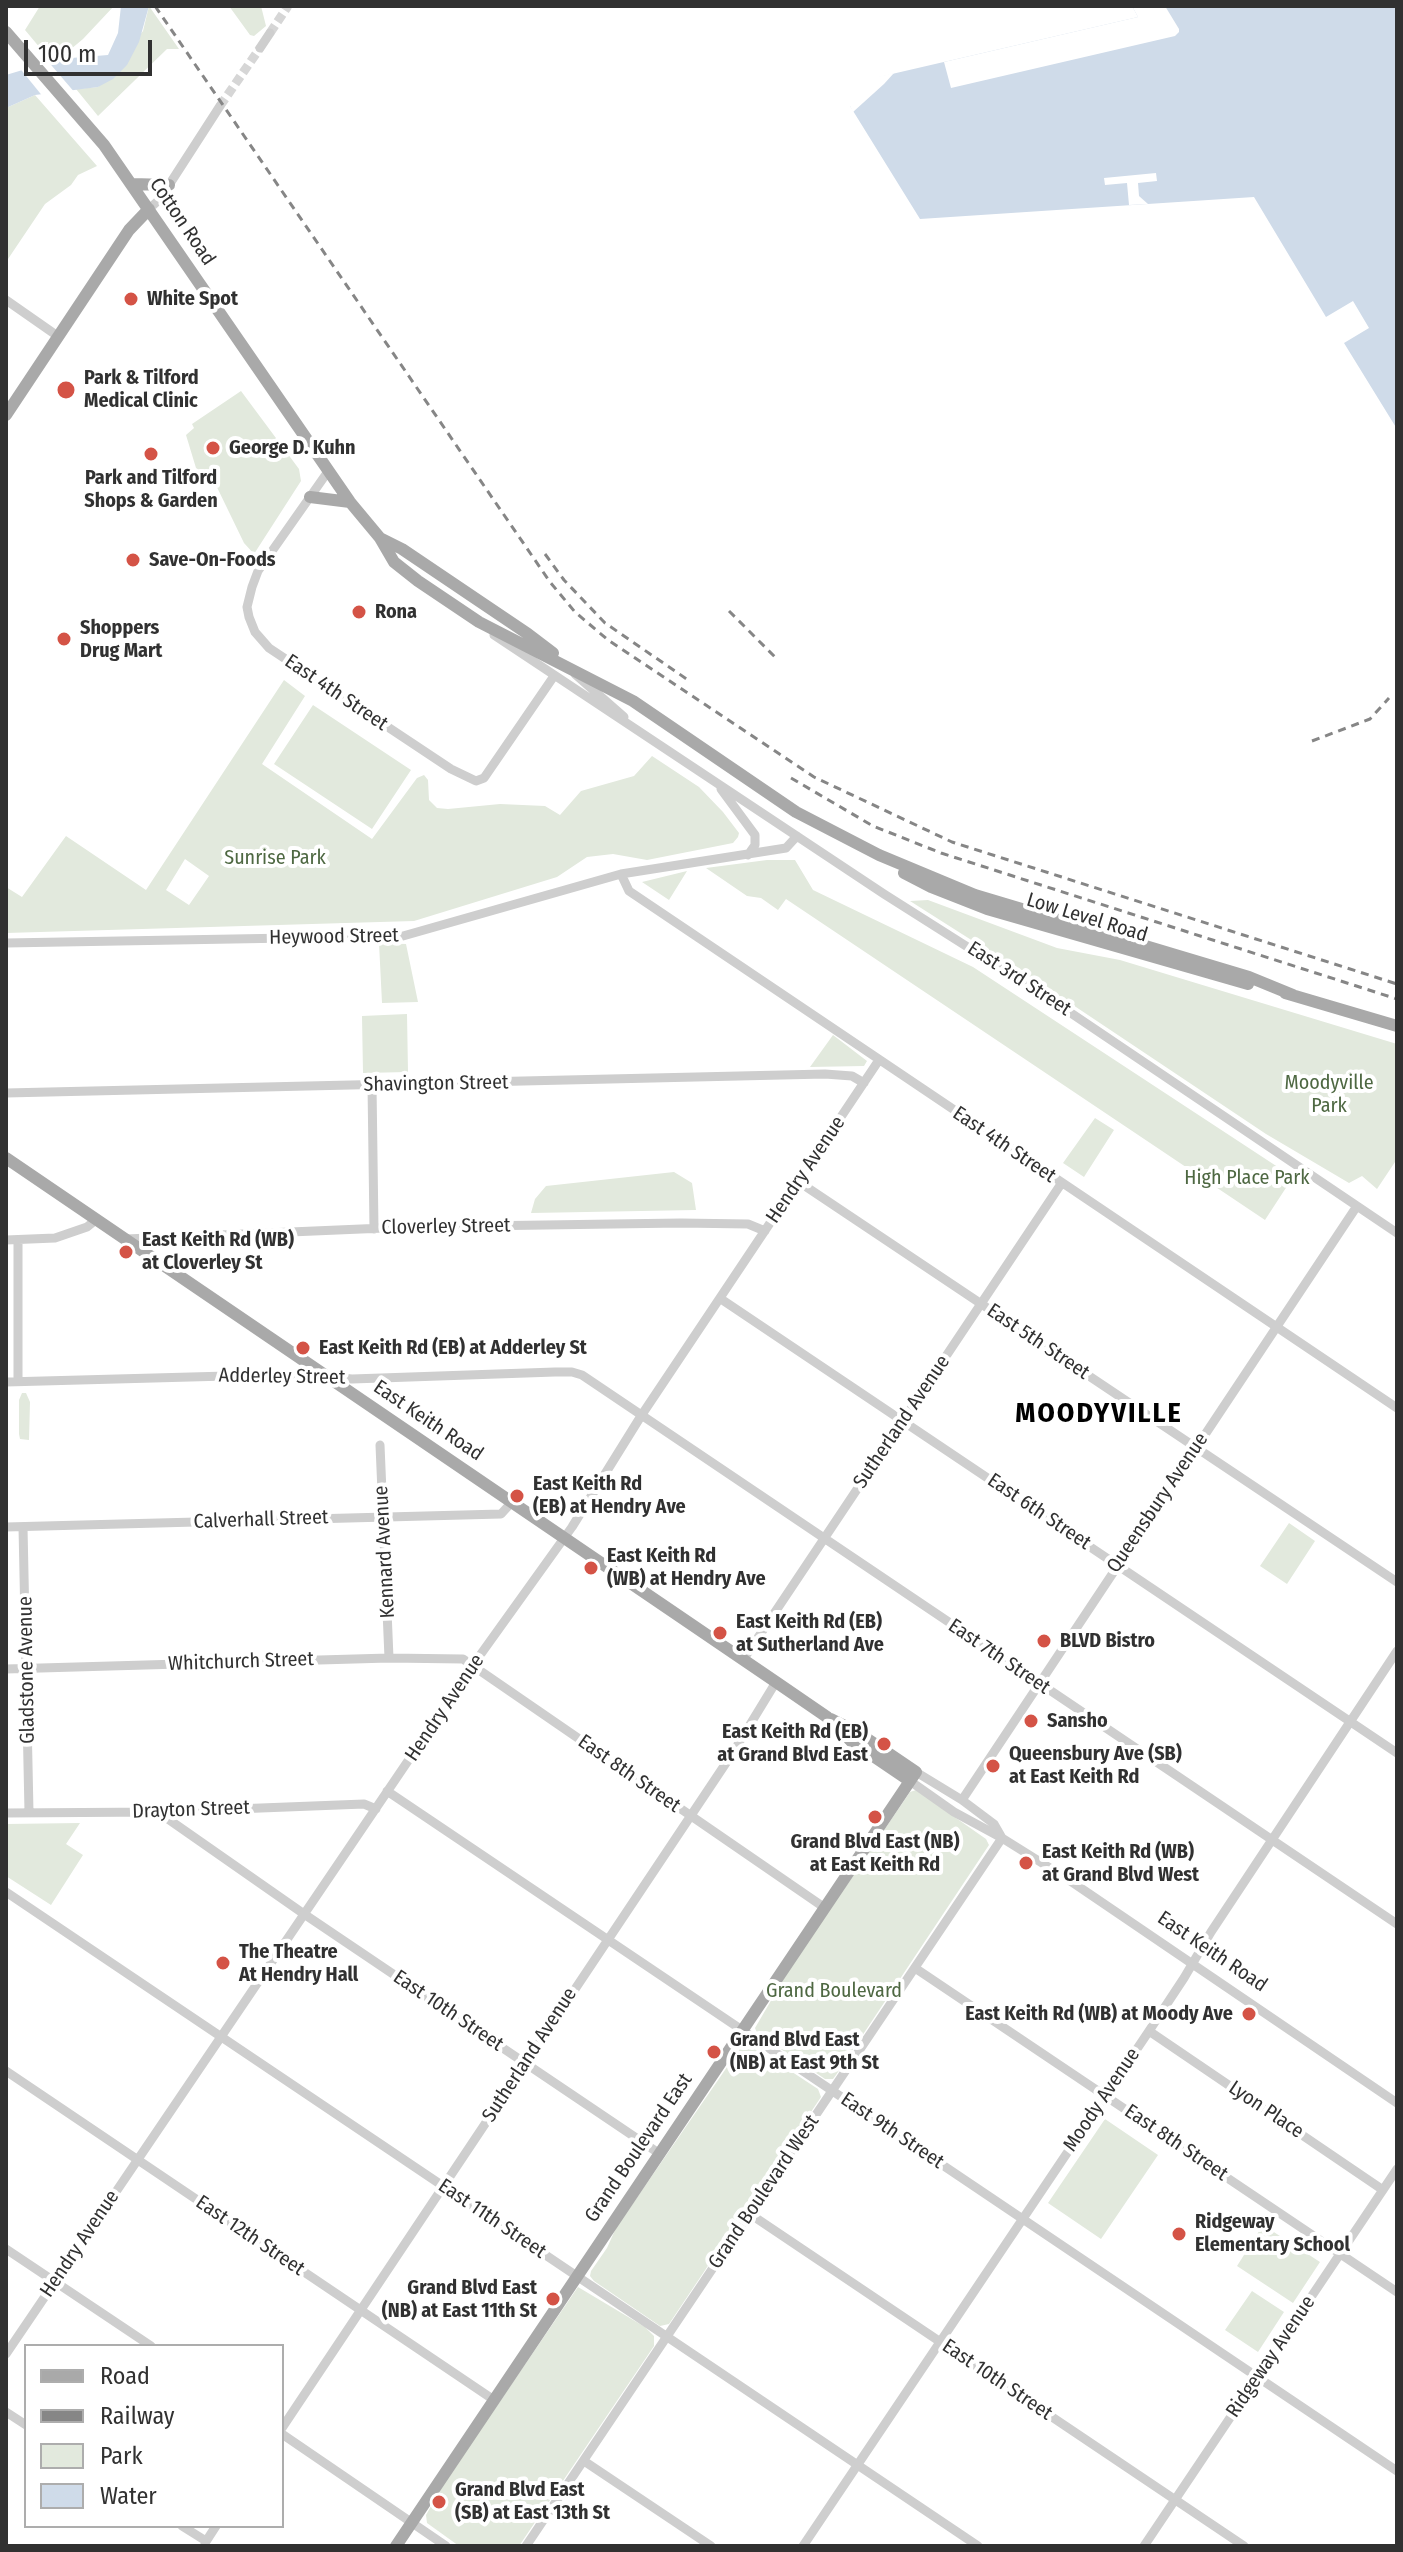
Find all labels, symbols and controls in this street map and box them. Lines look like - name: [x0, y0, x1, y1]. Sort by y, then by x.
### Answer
- scale bar: [28, 24, 156, 74]
- text: 100 m: [38, 40, 96, 68]
- street label: Cotton Road: [144, 174, 220, 270]
- place label: White Spot: [147, 287, 238, 311]
- marker: White Spot: [122, 290, 140, 308]
- place label: Park & Tilford Medical Clinic: [84, 366, 199, 413]
- marker: Park & Tilford Medical Clinic: [55, 379, 77, 401]
- place label: George D. Kuhn: [229, 436, 355, 460]
- marker: George D. Kuhn: [204, 439, 222, 457]
- marker: Park and Tilford Shops & Garden: [142, 445, 160, 463]
- place label: Park and Tilford Shops & Garden: [84, 466, 218, 513]
- place label: Save-On-Foods: [149, 548, 276, 572]
- marker: Save-On-Foods: [124, 551, 142, 569]
- place label: Rona: [375, 600, 417, 624]
- marker: Rona: [350, 603, 368, 621]
- place label: Shoppers Drug Mart: [80, 616, 162, 663]
- marker: Shoppers Drug Mart: [55, 630, 73, 648]
- street label: East 4th Street: [280, 650, 392, 736]
- park label: Sunrise Park: [224, 846, 326, 870]
- street label: Low Level Road: [1024, 888, 1150, 948]
- street label: Heywood Street: [269, 924, 399, 950]
- street label: East 3rd Street: [963, 937, 1075, 1021]
- street label: Shavington Street: [363, 1071, 509, 1097]
- park label: Moodyville Park: [1284, 1071, 1374, 1118]
- street label: East 4th Street: [948, 1102, 1060, 1188]
- street label: Hendry Avenue: [761, 1112, 851, 1228]
- park label: High Place Park: [1184, 1166, 1310, 1190]
- street label: Cloverley Street: [381, 1214, 511, 1240]
- place label: East Keith Rd (WB) at Cloverley St: [142, 1228, 294, 1275]
- marker: East Keith Rd (WB) at Cloverley St: [117, 1243, 135, 1261]
- street label: East 5th Street: [982, 1299, 1094, 1385]
- place label: East Keith Rd (EB) at Adderley St: [319, 1336, 587, 1360]
- marker: East Keith Rd (EB) at Adderley St: [294, 1339, 312, 1357]
- street label: Sutherland Avenue: [849, 1351, 955, 1493]
- street label: Adderley Street: [219, 1364, 345, 1390]
- street label: East Keith Road: [369, 1376, 487, 1466]
- district label: MOODYVILLE: [1015, 1397, 1183, 1431]
- street label: Queensbury Avenue: [1102, 1428, 1214, 1578]
- street label: East 6th Street: [983, 1469, 1095, 1555]
- place label: East Keith Rd (EB) at Hendry Ave: [533, 1472, 686, 1519]
- street label: Kennard Avenue: [370, 1485, 400, 1619]
- marker: East Keith Rd (EB) at Hendry Ave: [508, 1487, 526, 1505]
- street label: Calverhall Street: [193, 1506, 329, 1534]
- place label: East Keith Rd (WB) at Hendry Ave: [607, 1544, 766, 1591]
- marker: East Keith Rd (WB) at Hendry Ave: [582, 1559, 600, 1577]
- street label: Gladstone Avenue: [14, 1596, 40, 1744]
- place label: East Keith Rd (EB) at Sutherland Ave: [736, 1610, 884, 1657]
- street label: East 7th Street: [944, 1614, 1054, 1700]
- marker: East Keith Rd (EB) at Sutherland Ave: [711, 1624, 729, 1642]
- place label: BLVD Bistro: [1060, 1629, 1155, 1653]
- marker: BLVD Bistro: [1035, 1632, 1053, 1650]
- street label: Whitchurch Street: [168, 1647, 314, 1677]
- street label: Hendry Avenue: [400, 1650, 490, 1766]
- place label: Sansho: [1047, 1709, 1108, 1733]
- marker: Sansho: [1022, 1712, 1040, 1730]
- place label: East Keith Rd (EB) at Grand Blvd East: [717, 1720, 868, 1767]
- street label: East 8th Street: [573, 1730, 685, 1818]
- marker: East Keith Rd (EB) at Grand Blvd East: [875, 1735, 893, 1753]
- place label: Queensbury Ave (SB) at East Keith Rd: [1009, 1742, 1182, 1789]
- marker: Queensbury Ave (SB) at East Keith Rd: [984, 1757, 1002, 1775]
- street label: Drayton Street: [132, 1796, 250, 1824]
- marker: Grand Blvd East (NB) at East Keith Rd: [866, 1808, 884, 1826]
- place label: Grand Blvd East (NB) at East Keith Rd: [791, 1830, 959, 1877]
- place label: East Keith Rd (WB) at Grand Blvd West: [1042, 1840, 1199, 1887]
- marker: East Keith Rd (WB) at Grand Blvd West: [1017, 1854, 1035, 1872]
- street label: East Keith Road: [1153, 1907, 1271, 1997]
- place label: The Theatre At Hendry Hall: [239, 1940, 358, 1987]
- marker: The Theatre At Hendry Hall: [214, 1954, 232, 1972]
- street label: East 10th Street: [388, 1965, 508, 2057]
- park label: Grand Boulevard: [766, 1979, 902, 2003]
- street label: Sutherland Avenue: [478, 1983, 582, 2127]
- place label: East Keith Rd (WB) at Moody Ave: [965, 2002, 1233, 2026]
- marker: East Keith Rd (WB) at Moody Ave: [1240, 2005, 1258, 2023]
- place label: Grand Blvd East (NB) at East 9th St: [730, 2028, 879, 2075]
- marker: Grand Blvd East (NB) at East 9th St: [705, 2043, 723, 2061]
- street label: Moody Avenue: [1059, 2044, 1145, 2156]
- street label: Grand Boulevard East: [580, 2069, 698, 2227]
- street label: Lyon Place: [1224, 2076, 1308, 2144]
- street label: East 9th Street: [836, 2088, 948, 2174]
- street label: East 8th Street: [1120, 2100, 1232, 2186]
- street label: Grand Boulevard West: [704, 2110, 824, 2274]
- street label: East 11th Street: [434, 2174, 550, 2264]
- street label: Hendry Avenue: [35, 2186, 125, 2302]
- street label: East 12th Street: [191, 2191, 309, 2281]
- place label: Ridgeway Elementary School: [1195, 2210, 1350, 2257]
- marker: Ridgeway Elementary School: [1170, 2225, 1188, 2243]
- place label: Grand Blvd East (NB) at East 11th St: [382, 2276, 537, 2323]
- marker: Grand Blvd East (NB) at East 11th St: [544, 2290, 562, 2308]
- street label: Ridgeway Avenue: [1221, 2292, 1321, 2422]
- street label: East 10th Street: [937, 2334, 1057, 2426]
- legend: [24, 2344, 284, 2528]
- text: Road: [100, 2362, 150, 2390]
- text: Railway: [100, 2402, 175, 2430]
- text: Park: [100, 2442, 143, 2470]
- place label: Grand Blvd East (SB) at East 13th St: [455, 2478, 610, 2525]
- text: Water: [100, 2482, 157, 2510]
- marker: Grand Blvd East (SB) at East 13th St: [430, 2493, 448, 2511]

